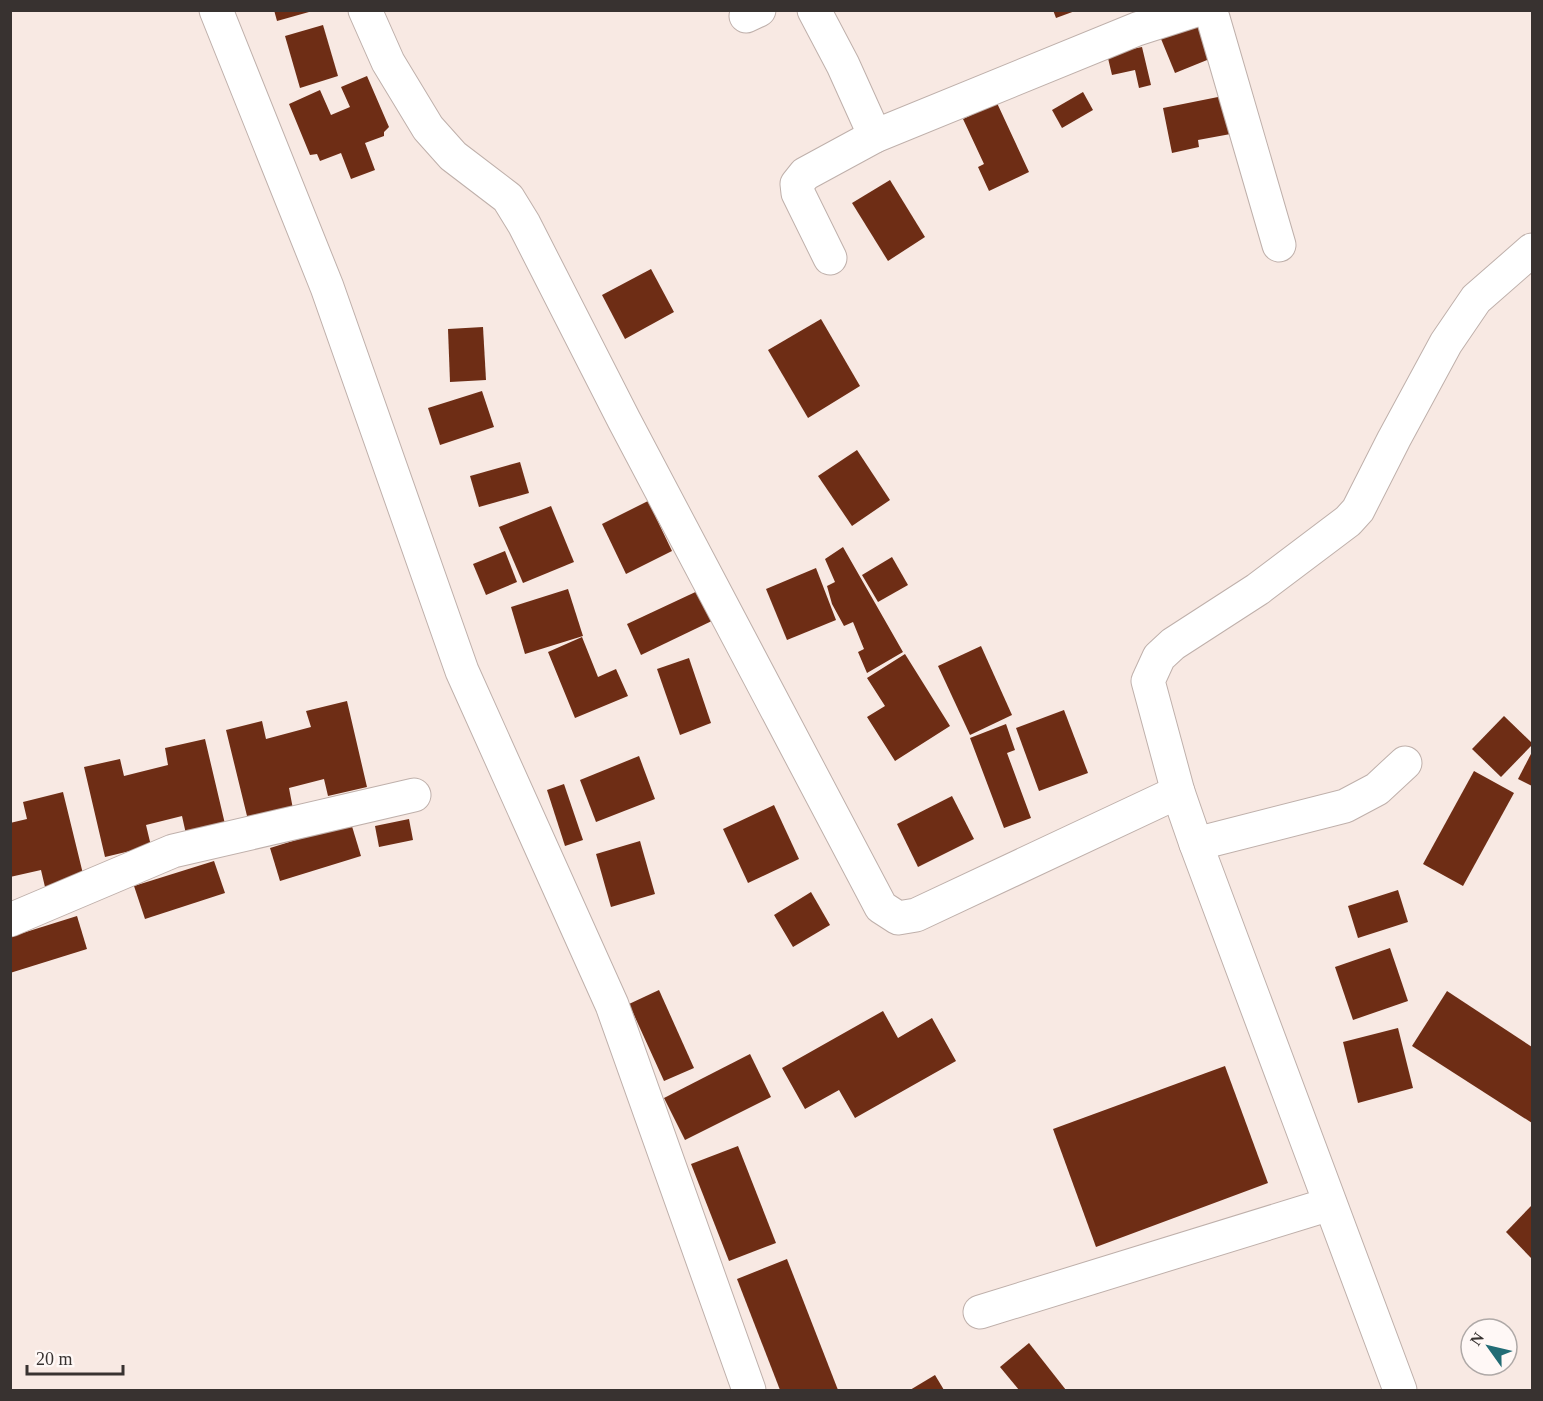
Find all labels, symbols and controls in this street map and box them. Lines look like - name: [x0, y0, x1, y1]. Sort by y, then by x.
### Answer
- north arrow: [1459, 1317, 1519, 1377]
- text: N: [1467, 1329, 1488, 1348]
- scale bar: [27, 1338, 123, 1376]
- text: 20 m: [36, 1349, 73, 1369]

